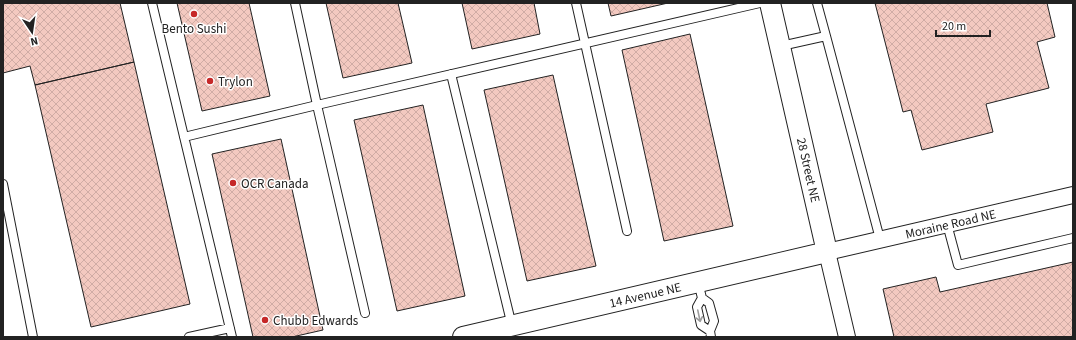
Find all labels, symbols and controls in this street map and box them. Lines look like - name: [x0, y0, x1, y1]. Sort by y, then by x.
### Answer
- marker: Bento Sushi: [189, 9, 199, 19]
- north arrow: [12, 12, 52, 52]
- scale bar: [936, 12, 990, 38]
- text: 20 m: [942, 18, 966, 35]
- place label: Bento Sushi: [162, 20, 226, 38]
- text: N: [29, 33, 39, 49]
- place label: Trylon: [218, 73, 253, 91]
- marker: Trylon: [205, 76, 215, 86]
- street label: 28 Street NE: [792, 136, 824, 205]
- place label: OCR Canada: [241, 175, 308, 193]
- marker: OCR Canada: [228, 178, 238, 188]
- street label: Moraine Road NE: [904, 205, 998, 244]
- street label: 14 Avenue NE: [607, 278, 683, 313]
- one-way arrow: [696, 309, 704, 322]
- place label: Chubb Edwards: [273, 312, 359, 330]
- marker: Chubb Edwards: [260, 315, 270, 325]

